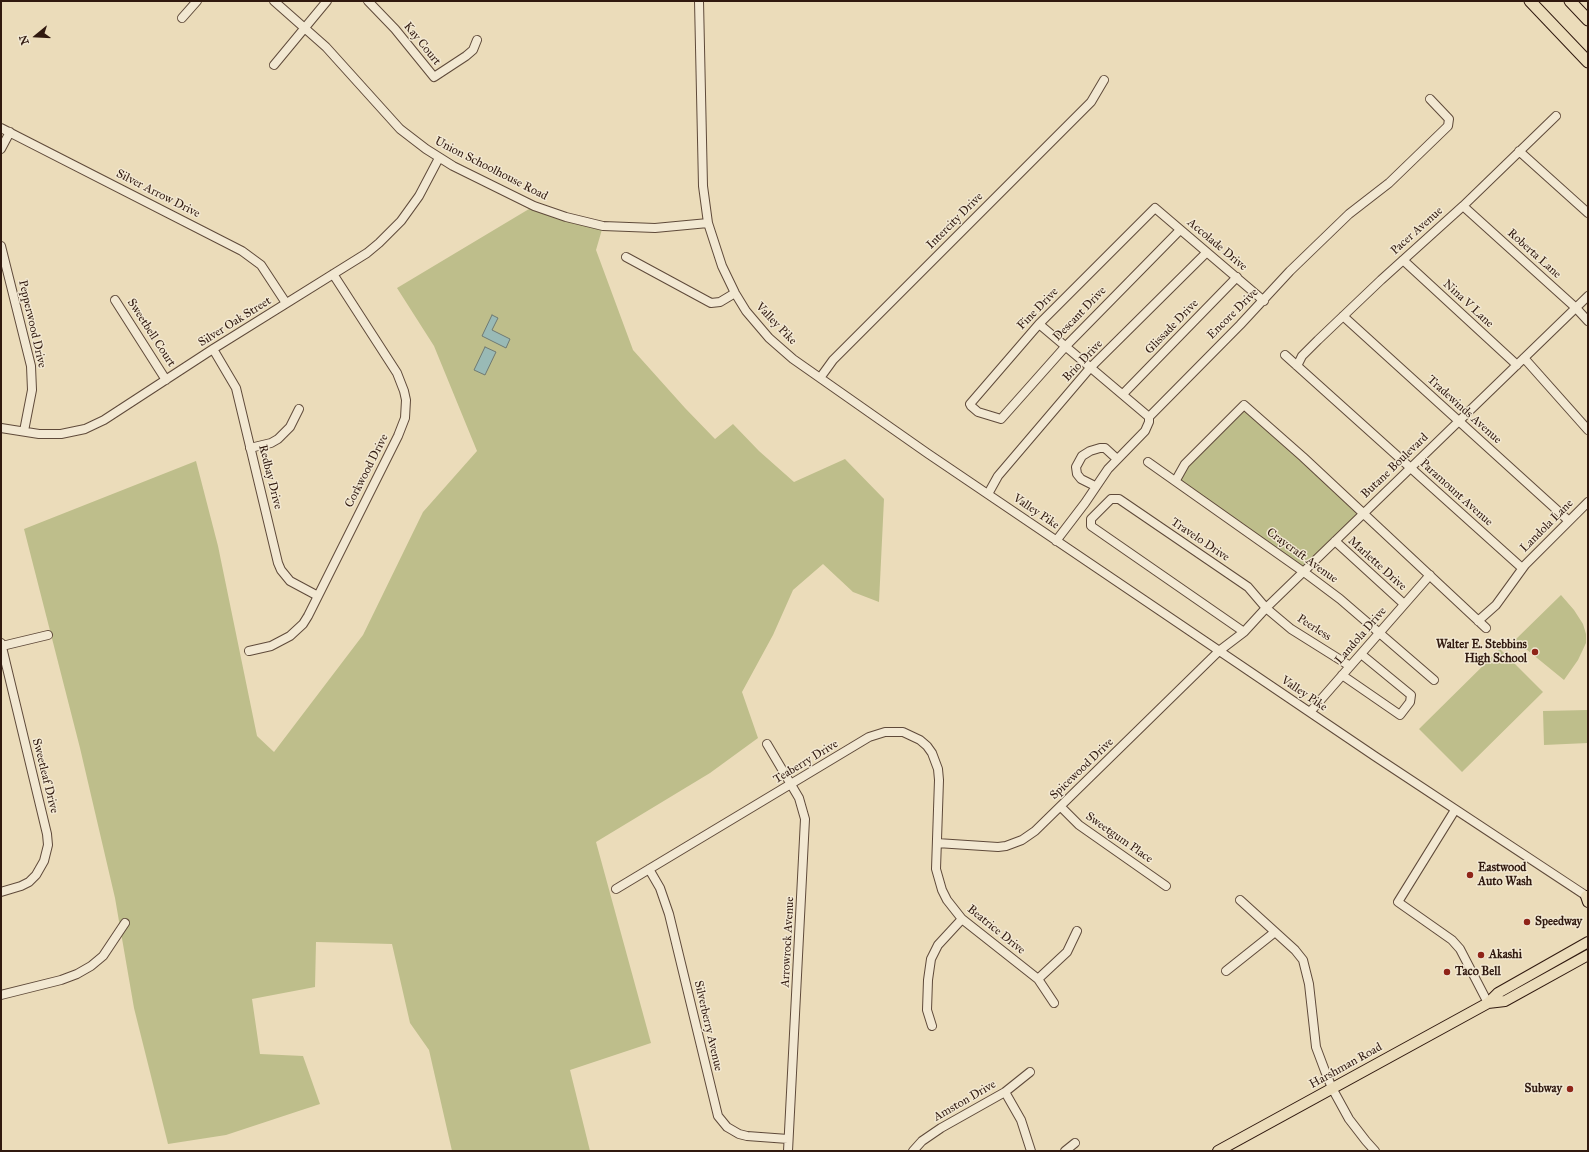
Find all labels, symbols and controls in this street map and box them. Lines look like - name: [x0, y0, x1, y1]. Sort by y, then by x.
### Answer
- north arrow: [16, 16, 56, 56]
- street label: Kay Court: [400, 20, 444, 68]
- text: N: [16, 33, 32, 46]
- street label: Union Schoolhouse Road: [432, 134, 550, 204]
- street label: Silver Arrow Drive: [114, 167, 202, 221]
- street label: Intercity Drive: [924, 190, 986, 252]
- street label: Pacer Avenue: [1388, 204, 1446, 258]
- street label: Accolade Drive: [1184, 216, 1250, 274]
- street label: Roberta Lane: [1504, 226, 1564, 282]
- street label: Nina V Lane: [1440, 277, 1496, 331]
- street label: Pepperwood Drive: [15, 279, 49, 369]
- street label: Descant Drive: [1051, 284, 1109, 344]
- street label: Fine Drive: [1014, 285, 1062, 333]
- street label: Encore Drive: [1205, 286, 1261, 342]
- street label: Silver Oak Street: [196, 294, 274, 350]
- street label: Sweetbell Court: [124, 296, 178, 370]
- street label: Glissade Drive: [1142, 297, 1202, 357]
- street label: Valley Pike: [753, 300, 799, 348]
- street label: Brio Drive: [1060, 337, 1106, 385]
- street label: Tradewinds Avenue: [1424, 373, 1504, 447]
- street label: Butane Boulevard: [1358, 430, 1432, 502]
- street label: Corkwood Drive: [342, 432, 392, 510]
- street label: Redbay Drive: [255, 443, 285, 511]
- street label: Paramount Avenue: [1417, 456, 1495, 530]
- street label: Valley Pike: [1010, 491, 1062, 533]
- street label: Landola Lane: [1518, 497, 1576, 555]
- street label: Travelo Drive: [1168, 515, 1232, 565]
- street label: Craycraft Avenue: [1264, 525, 1340, 587]
- street label: Marlette Drive: [1345, 534, 1409, 594]
- street label: Landola Drive: [1332, 604, 1390, 668]
- street label: Peerless: [1294, 612, 1334, 644]
- place label: Walter E. Stebbins High School: [1436, 638, 1527, 666]
- marker: Walter E. Stebbins High School: [1530, 647, 1540, 657]
- street label: Valley Pike: [1278, 673, 1330, 715]
- street label: Spicewood Drive: [1047, 735, 1117, 803]
- street label: Sweetleaf Drive: [29, 737, 61, 815]
- street label: Teaberry Drive: [771, 737, 841, 787]
- street label: Sweetgum Place: [1083, 809, 1155, 867]
- place label: Eastwood Auto Wash: [1478, 861, 1532, 889]
- marker: Eastwood Auto Wash: [1465, 870, 1475, 880]
- street label: Arrowrock Avenue: [778, 896, 798, 988]
- street label: Beatrice Drive: [964, 902, 1028, 958]
- place label: Speedway: [1535, 915, 1582, 929]
- marker: Speedway: [1522, 917, 1532, 927]
- place label: Akashi: [1489, 948, 1522, 962]
- marker: Akashi: [1476, 950, 1486, 960]
- place label: Taco Bell: [1455, 965, 1501, 979]
- marker: Taco Bell: [1442, 967, 1452, 977]
- street label: Silverberry Avenue: [691, 979, 725, 1073]
- street label: Harshman Road: [1307, 1040, 1385, 1092]
- street label: Amston Drive: [931, 1077, 999, 1125]
- place label: Subway: [1525, 1082, 1562, 1096]
- marker: Subway: [1565, 1084, 1575, 1094]

